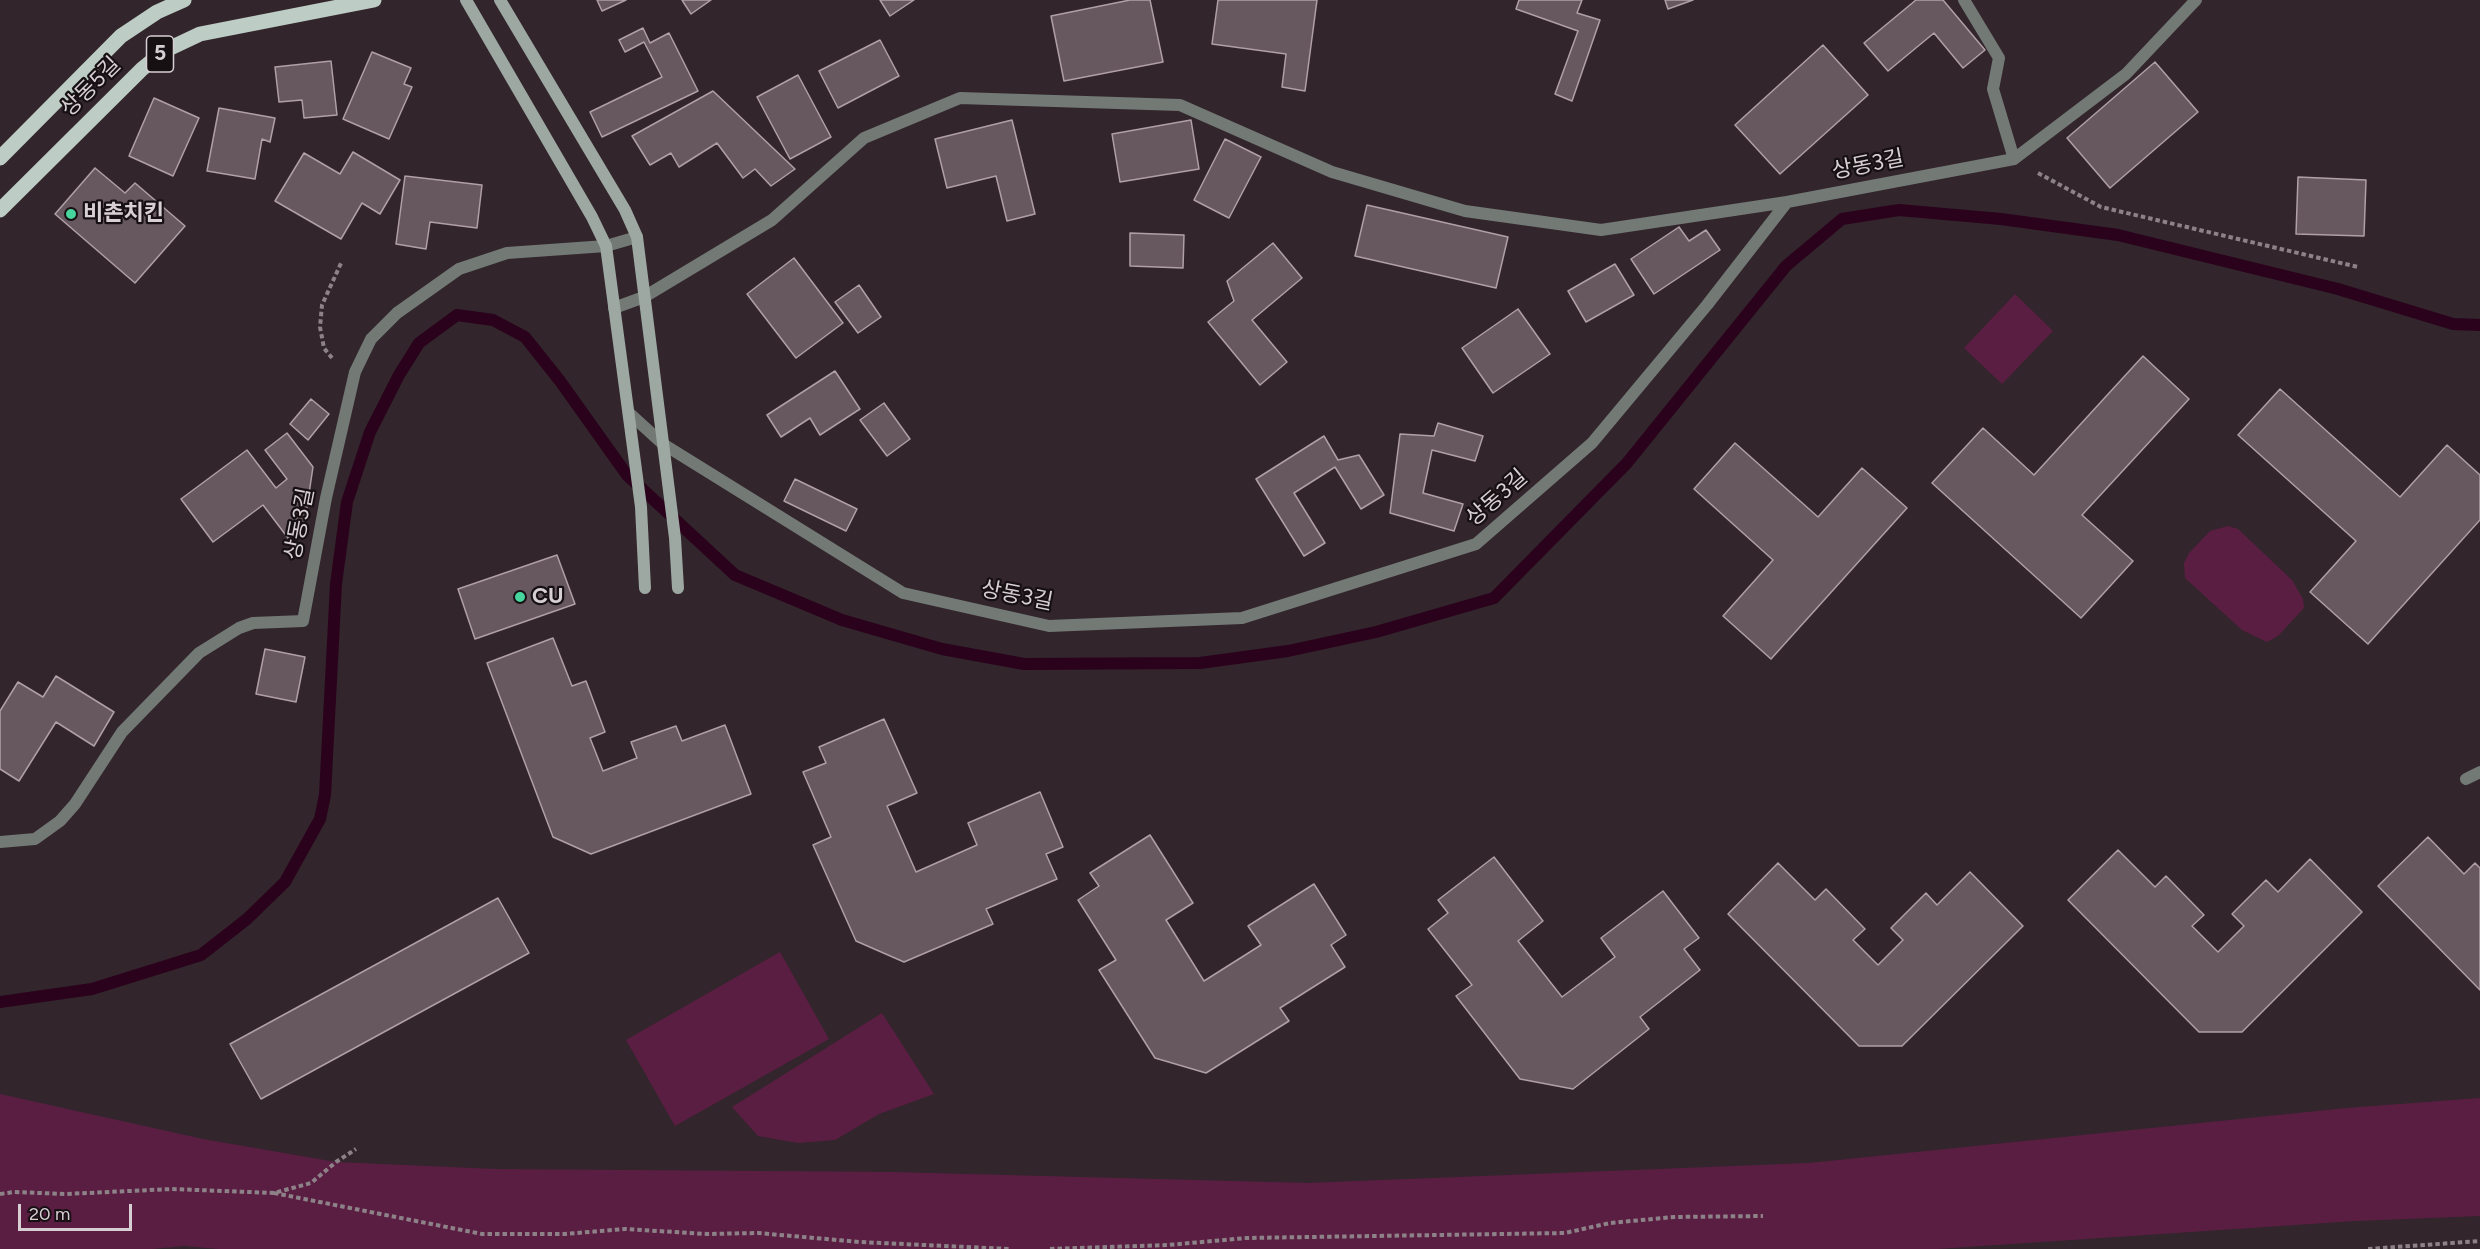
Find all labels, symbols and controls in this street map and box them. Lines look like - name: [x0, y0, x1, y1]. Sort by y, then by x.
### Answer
- road number: 5: [146, 36, 174, 72]
- street label: 상동5길: [56, 52, 126, 122]
- street label: 상동3길: [1830, 145, 1906, 185]
- place label: 비촌치킨: [83, 201, 164, 227]
- marker: 비촌치킨: [64, 207, 78, 221]
- street label: 상동3길: [1461, 464, 1533, 532]
- street label: 상동3길: [280, 486, 320, 562]
- street label: 상동3길: [979, 576, 1055, 616]
- place label: CU: [532, 584, 563, 610]
- marker: CU: [513, 590, 527, 604]
- scale bar: [21, 1192, 135, 1230]
- text: 20 m: [29, 1203, 70, 1225]

